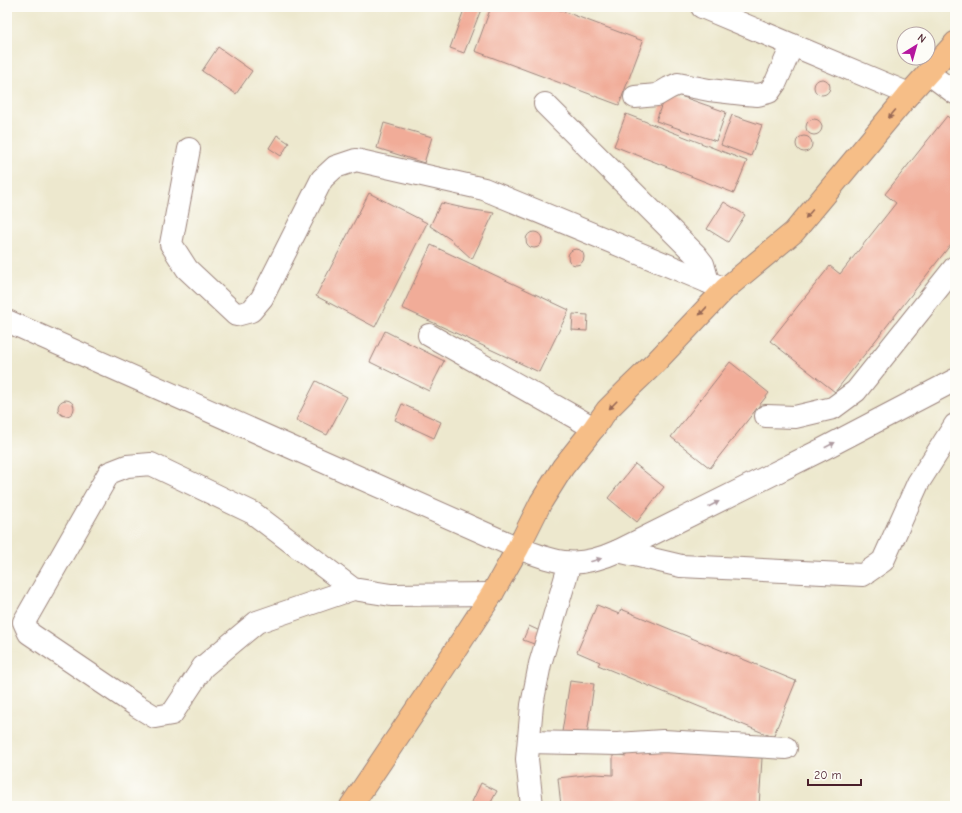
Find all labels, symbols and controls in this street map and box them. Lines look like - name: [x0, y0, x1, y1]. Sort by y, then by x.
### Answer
- north arrow: [896, 26, 936, 66]
- text: N: [915, 31, 928, 46]
- one-way arrow: [888, 109, 897, 120]
- one-way arrow: [804, 209, 813, 219]
- one-way arrow: [699, 306, 708, 316]
- one-way arrow: [609, 400, 618, 409]
- one-way arrow: [824, 442, 835, 448]
- one-way arrow: [708, 501, 720, 507]
- one-way arrow: [591, 557, 603, 563]
- scale bar: [808, 761, 861, 787]
- text: 20 m: [814, 768, 842, 782]

